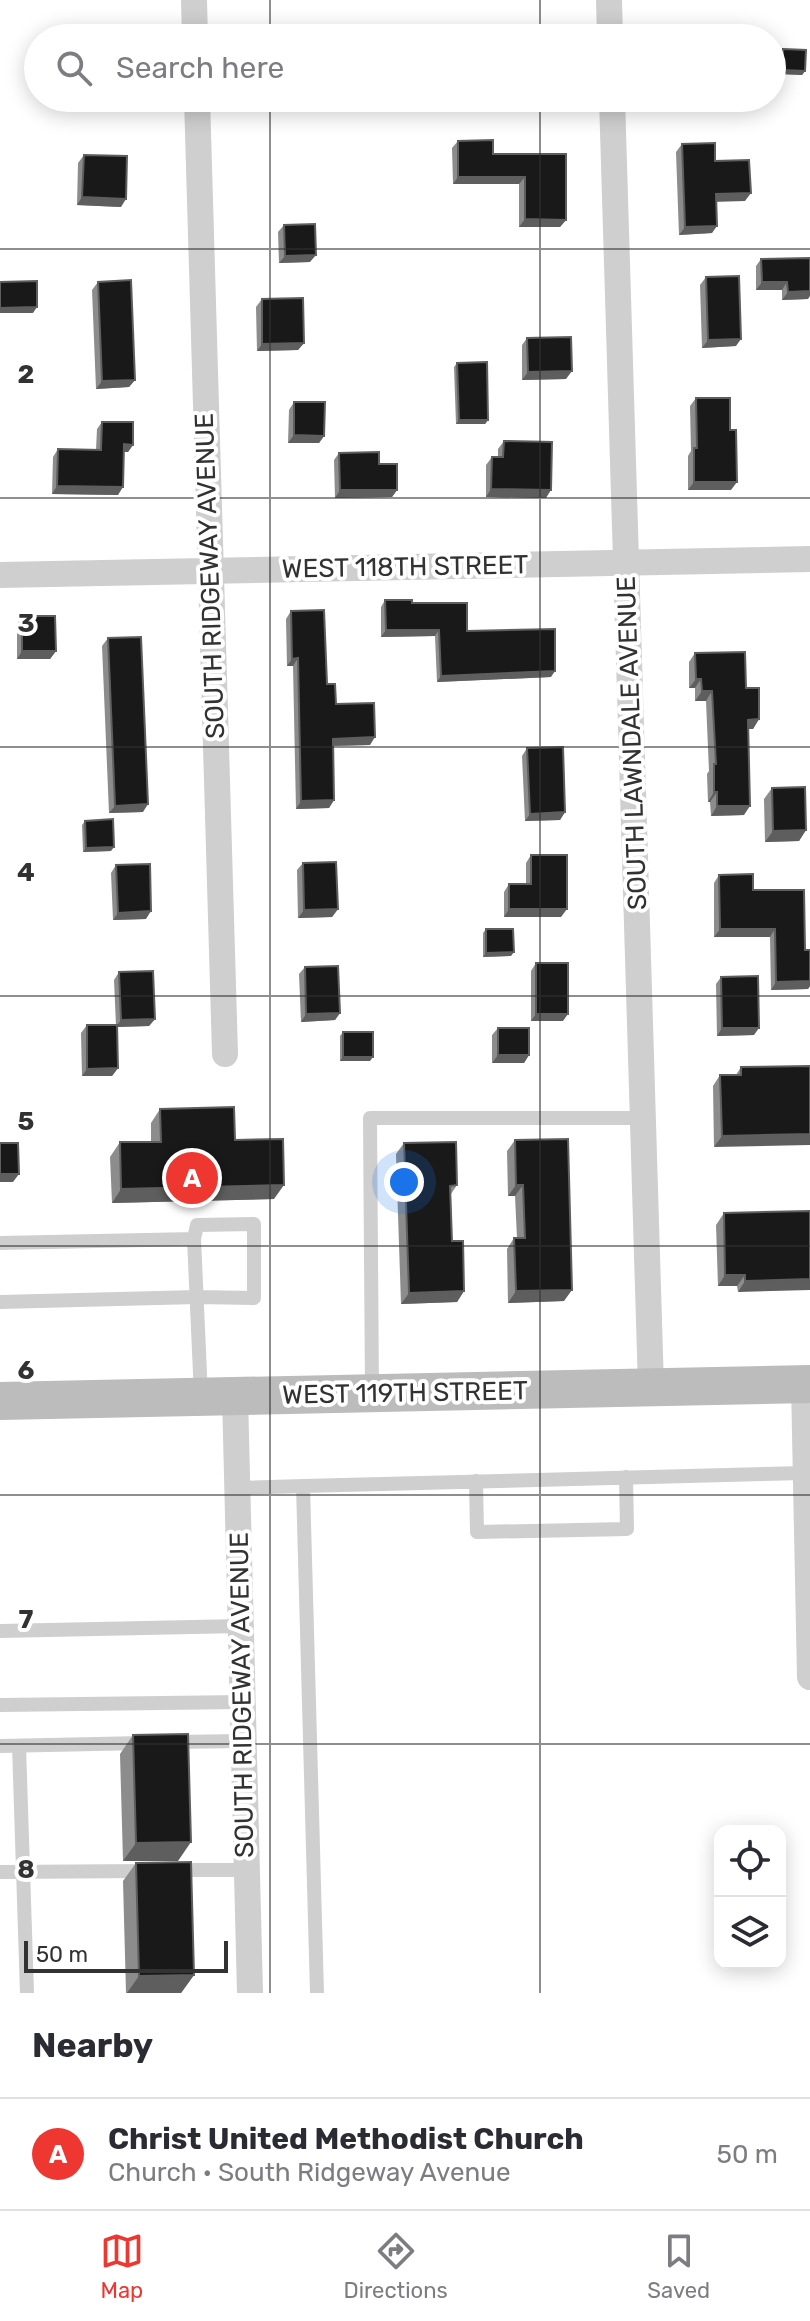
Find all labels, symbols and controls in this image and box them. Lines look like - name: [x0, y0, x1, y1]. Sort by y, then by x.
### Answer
- search box: [24, 24, 786, 112]
- icon: search: [52, 46, 96, 90]
- text: Search here: [116, 50, 284, 86]
- text: 2: [18, 359, 34, 390]
- street label: SOUTH RIDGEWAY AVENUE: [189, 413, 231, 739]
- street label: WEST 118TH STREET: [281, 549, 529, 585]
- street label: SOUTH LAWNDALE AVENUE: [611, 575, 653, 911]
- text: 3: [17, 608, 35, 639]
- text: 4: [17, 857, 35, 888]
- text: 5: [18, 1106, 34, 1137]
- pin: A: [166, 1148, 218, 1208]
- your location: [384, 1162, 424, 1202]
- text: 6: [18, 1355, 35, 1386]
- street label: WEST 119TH STREET: [282, 1375, 528, 1411]
- street label: SOUTH RIDGEWAY AVENUE: [224, 1532, 260, 1858]
- text: 7: [19, 1604, 34, 1635]
- map controls: [714, 1825, 786, 1969]
- button: locate: [714, 1825, 786, 1897]
- text: 8: [17, 1854, 35, 1885]
- button: layers: [714, 1897, 786, 1969]
- scale bar: [24, 1937, 228, 1973]
- text: 50 m: [36, 1941, 88, 1968]
- text: Nearby: [32, 2025, 153, 2066]
- text: Christ United Methodist Church: [108, 2121, 584, 2157]
- text: A: [49, 2139, 67, 2170]
- text: 50 m: [717, 2139, 778, 2170]
- text: Church · South Ridgeway Avenue: [108, 2157, 511, 2188]
- tab: Map: [100, 2229, 144, 2304]
- tab: Directions: [343, 2229, 448, 2304]
- tab: Saved: [647, 2229, 710, 2304]

